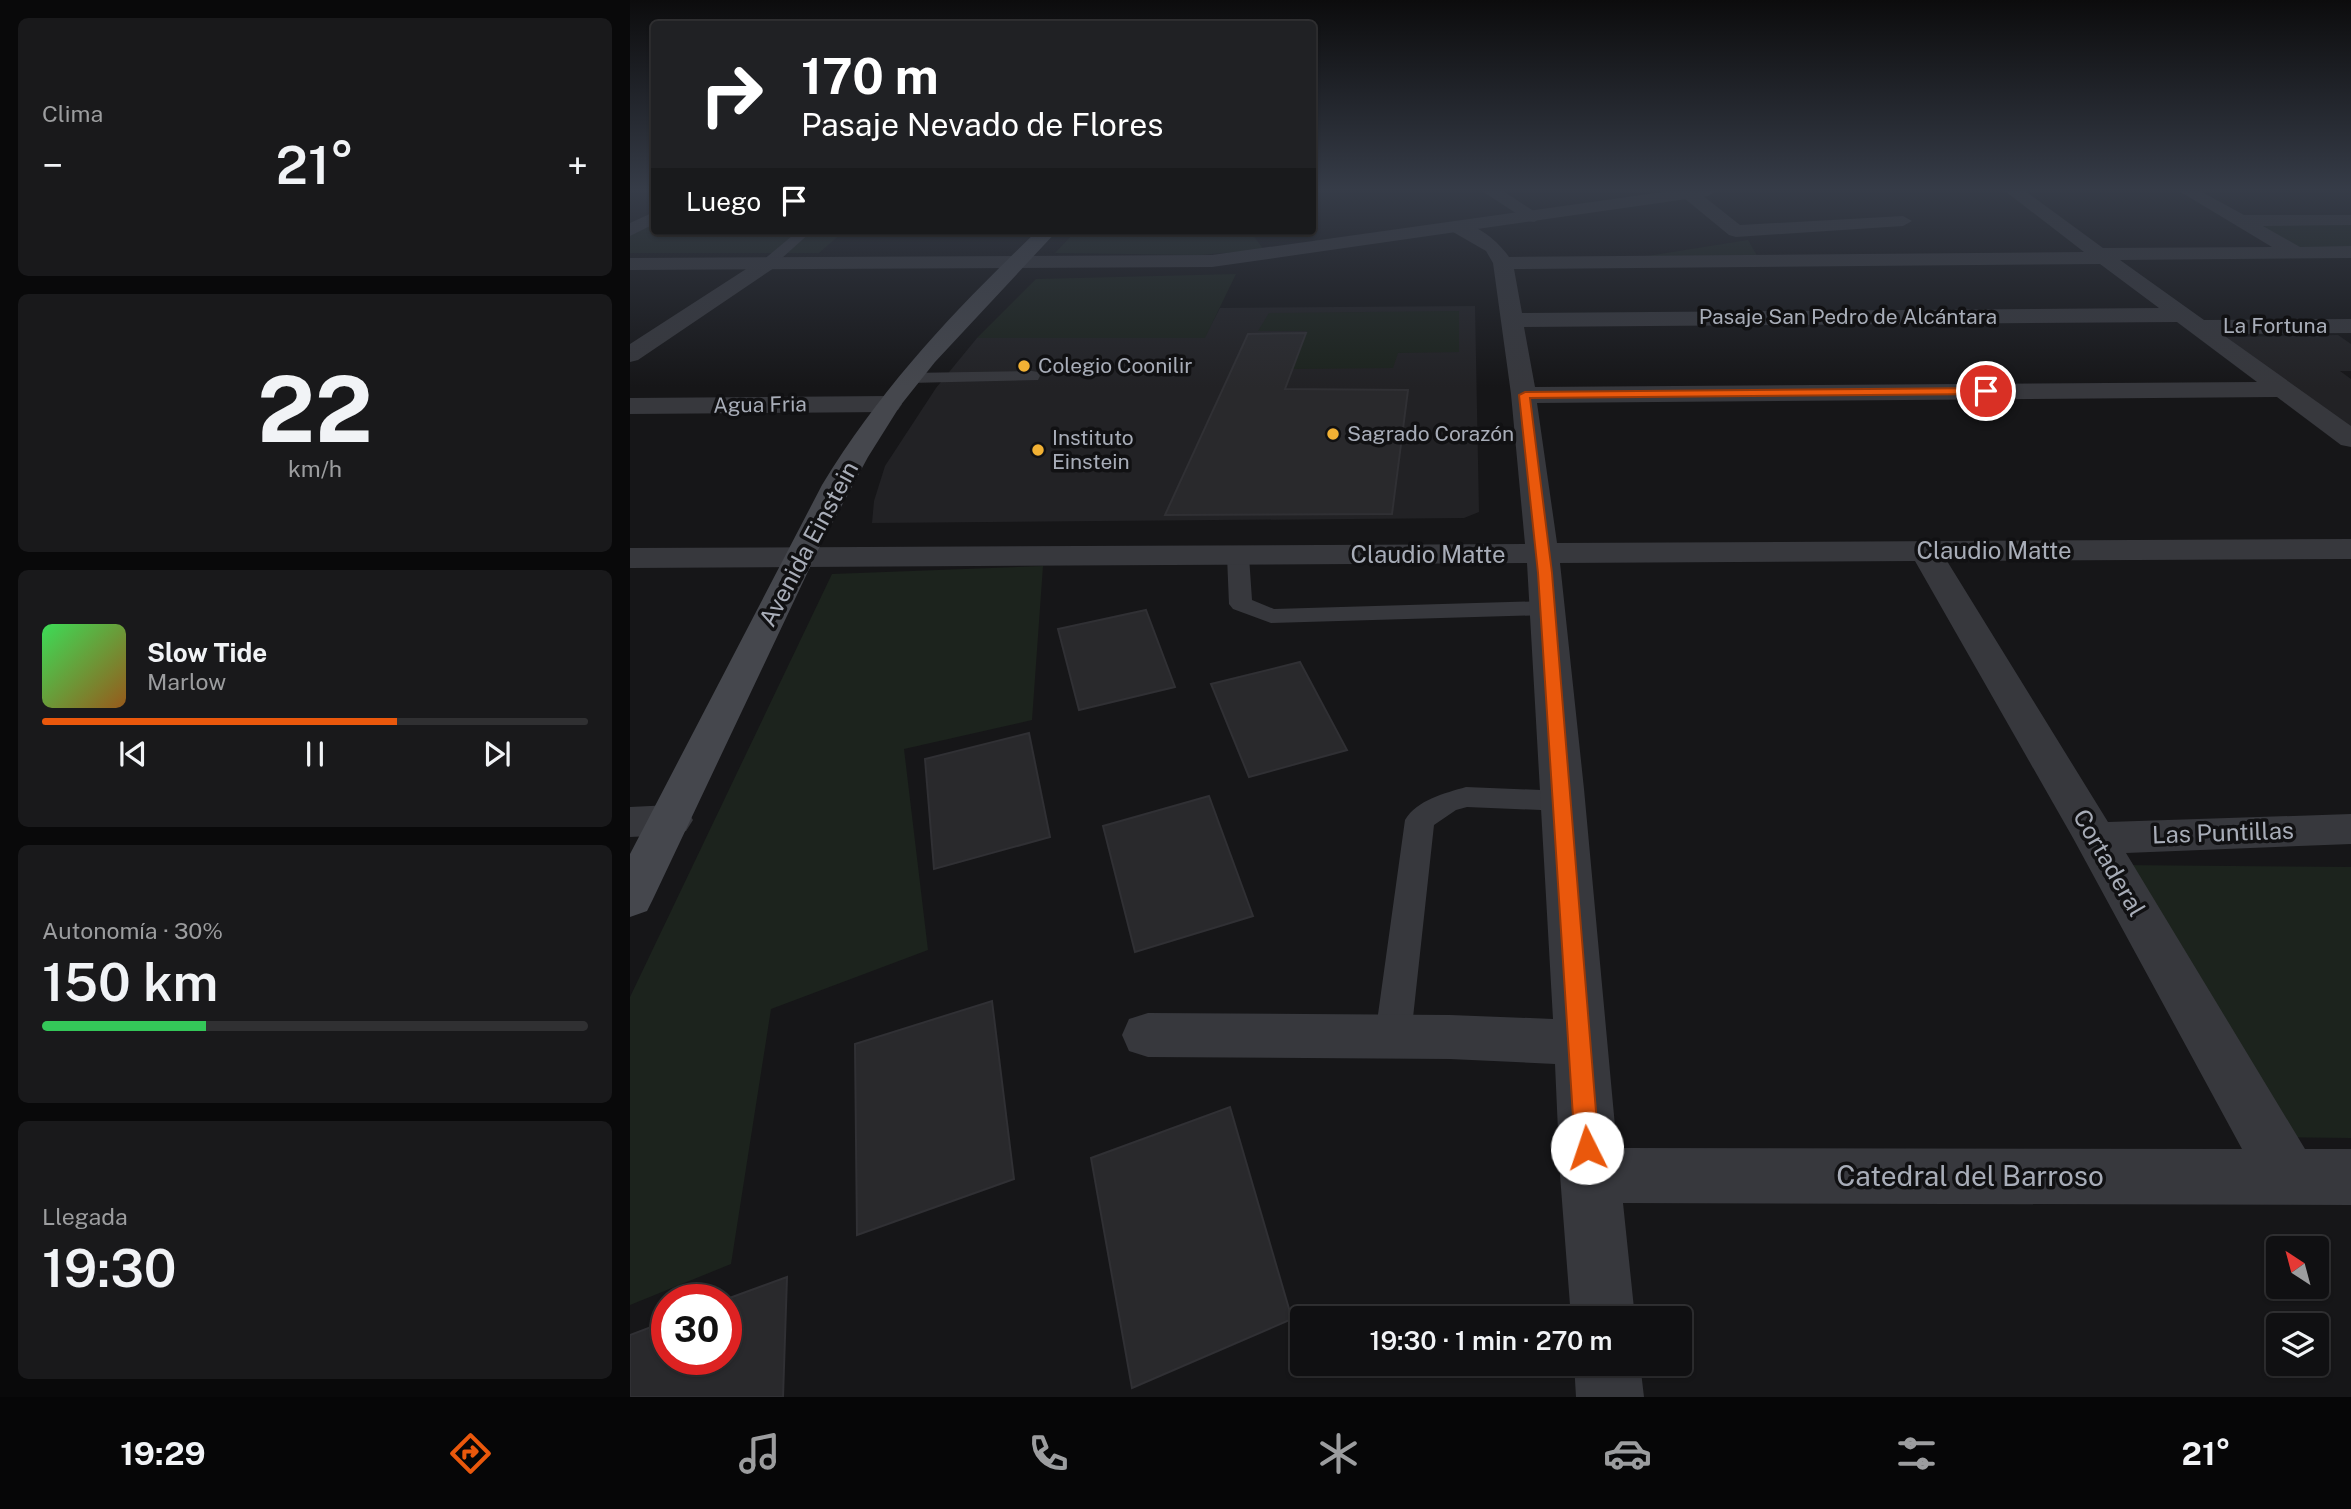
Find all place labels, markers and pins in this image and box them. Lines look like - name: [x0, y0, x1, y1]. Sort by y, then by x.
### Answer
- place label: Colegio Coonilir: [1038, 353, 1193, 378]
- marker: Colegio Coonilir: [1016, 358, 1032, 374]
- pin: [1956, 361, 2016, 421]
- place label: Sagrado Corazón: [1347, 421, 1514, 446]
- place label: Instituto Einstein: [1052, 425, 1134, 474]
- marker: Sagrado Corazón: [1325, 426, 1341, 442]
- marker: Instituto Einstein: [1030, 442, 1046, 458]

